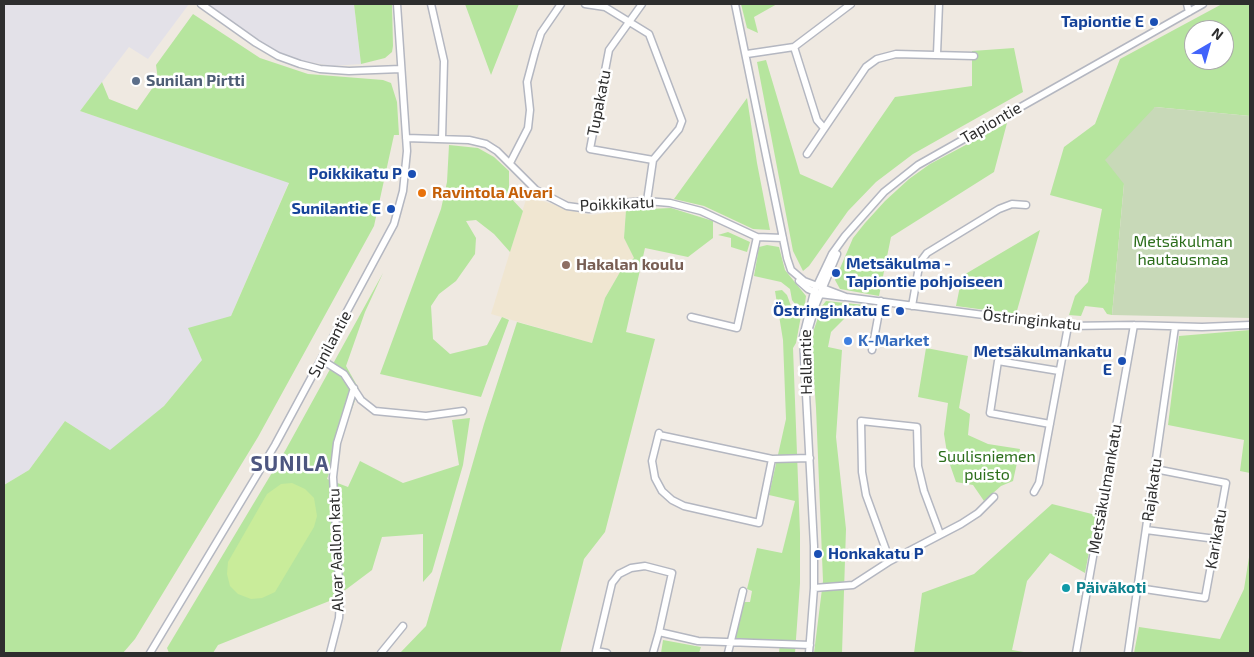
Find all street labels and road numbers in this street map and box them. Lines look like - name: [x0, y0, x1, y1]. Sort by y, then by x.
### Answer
- street label: Tupakatu: [583, 68, 615, 138]
- street label: Tapiontie: [957, 98, 1025, 148]
- street label: Poikkikatu: [579, 192, 655, 216]
- street label: Östringinkatu: [982, 305, 1082, 335]
- street label: Sunilantie: [304, 307, 356, 381]
- street label: Hallantie: [796, 329, 816, 395]
- street label: Metsäkulmankatu: [1084, 422, 1126, 556]
- street label: Rajakatu: [1138, 457, 1166, 523]
- street label: Alvar Aallon katu: [324, 488, 348, 612]
- street label: Karikatu: [1201, 507, 1231, 571]

